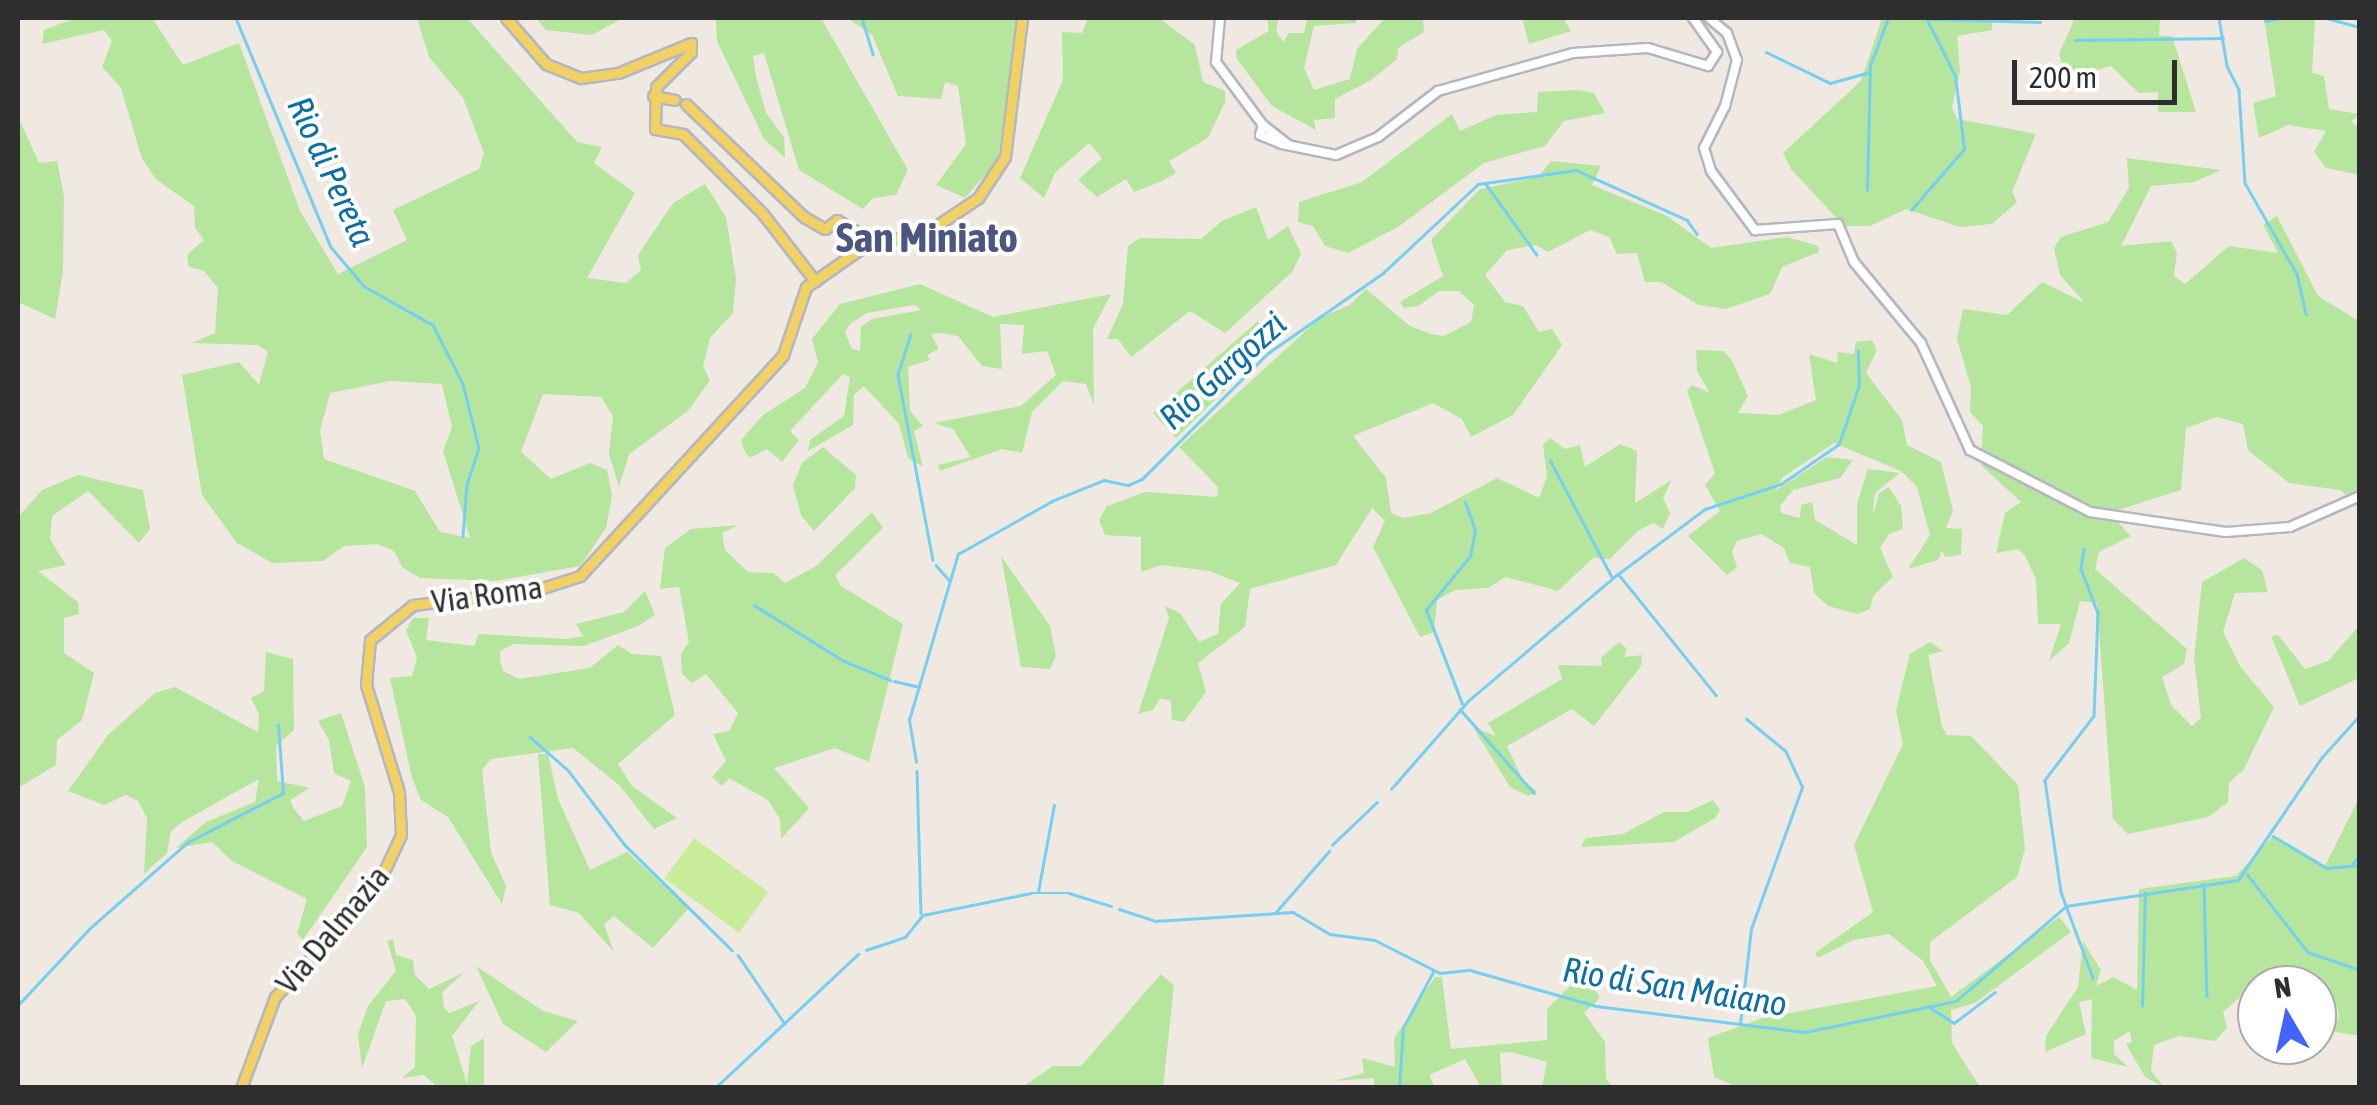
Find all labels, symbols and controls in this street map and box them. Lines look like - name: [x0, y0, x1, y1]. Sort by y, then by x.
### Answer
- scale bar: [2017, 40, 2182, 102]
- text: 200 m: [2029, 60, 2097, 94]
- water label: Rio di Pereta: [279, 90, 385, 252]
- district label: San Miniato: [836, 212, 1018, 262]
- water label: Rio Gargozzi: [1150, 302, 1294, 438]
- street label: Via Roma: [429, 568, 545, 622]
- street label: Via Dalmazia: [268, 858, 398, 1002]
- water label: Rio di San Maiano: [1560, 948, 1790, 1024]
- north arrow: [2237, 965, 2337, 1065]
- text: N: [2272, 970, 2293, 1004]

